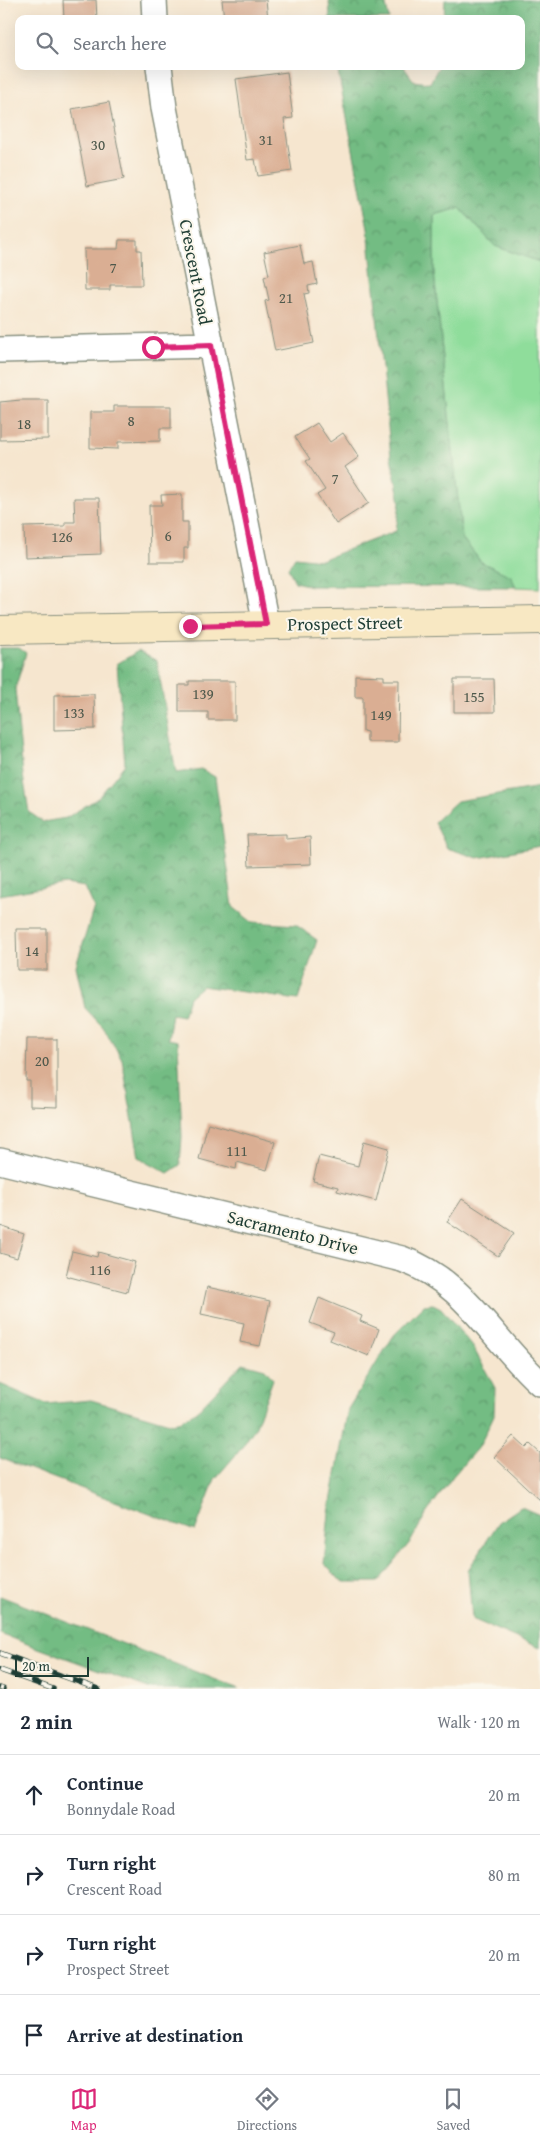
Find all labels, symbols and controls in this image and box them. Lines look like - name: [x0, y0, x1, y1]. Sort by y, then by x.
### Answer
- search box: [15, 15, 525, 70]
- icon: search: [33, 29, 61, 57]
- text: Search here: [73, 29, 167, 57]
- house number: 31: [259, 129, 273, 150]
- house number: 30: [91, 134, 105, 155]
- street label: Crescent Road: [173, 217, 220, 327]
- house number: 7: [109, 257, 117, 278]
- house number: 21: [279, 287, 293, 308]
- route start: [142, 336, 165, 359]
- house number: 8: [127, 410, 135, 431]
- house number: 18: [17, 413, 31, 434]
- house number: 7: [331, 468, 339, 489]
- house number: 6: [164, 525, 172, 546]
- house number: 126: [51, 526, 73, 547]
- street label: Prospect Street: [287, 608, 403, 638]
- route end: [179, 615, 202, 638]
- house number: 139: [192, 683, 214, 704]
- house number: 155: [463, 686, 485, 707]
- house number: 133: [63, 702, 85, 723]
- house number: 149: [370, 704, 392, 725]
- house number: 14: [25, 940, 39, 961]
- house number: 20: [35, 1050, 49, 1071]
- house number: 111: [226, 1140, 248, 1161]
- street label: Sacramento Drive: [225, 1203, 361, 1261]
- house number: 116: [89, 1259, 111, 1280]
- scale bar: [15, 1654, 89, 1677]
- text: 20 m: [22, 1656, 50, 1676]
- text: 2 min: [20, 1706, 72, 1737]
- text: Walk · 120 m: [437, 1710, 520, 1734]
- text: Continue: [67, 1769, 144, 1797]
- icon: ahead: [20, 1781, 48, 1809]
- text: 20 m: [488, 1783, 520, 1807]
- text: Bonnydale Road: [67, 1797, 175, 1821]
- text: Turn right: [67, 1849, 156, 1877]
- icon: right: [20, 1861, 48, 1889]
- text: 80 m: [488, 1863, 520, 1887]
- text: Crescent Road: [67, 1877, 162, 1901]
- text: Turn right: [67, 1929, 156, 1957]
- icon: right: [20, 1941, 48, 1969]
- text: 20 m: [488, 1943, 520, 1967]
- text: Prospect Street: [67, 1957, 169, 1981]
- icon: arrive: [20, 2021, 48, 2049]
- text: Arrive at destination: [67, 2021, 243, 2049]
- tab: Map: [70, 2085, 98, 2135]
- tab: Directions: [237, 2085, 297, 2135]
- tab: Saved: [436, 2085, 470, 2135]

